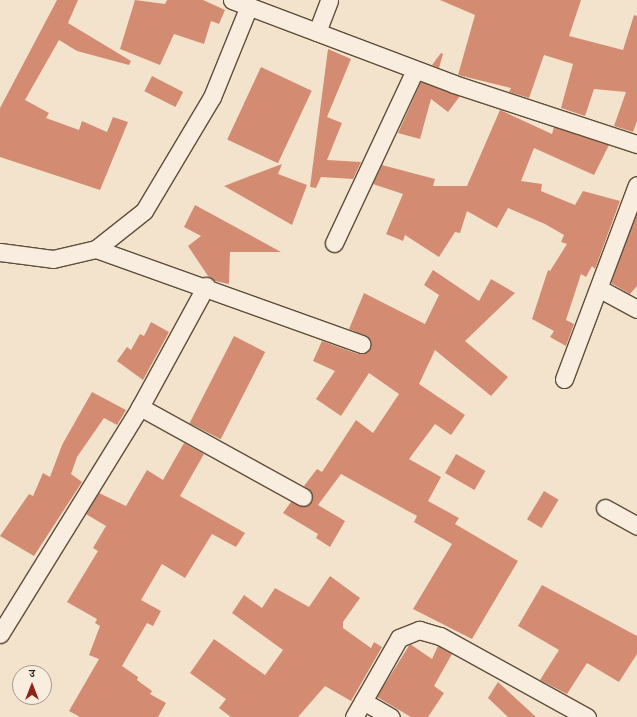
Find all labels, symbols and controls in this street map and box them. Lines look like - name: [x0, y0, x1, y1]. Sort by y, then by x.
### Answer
- north arrow: [12, 665, 52, 705]
- text: उ: [29, 666, 35, 682]

